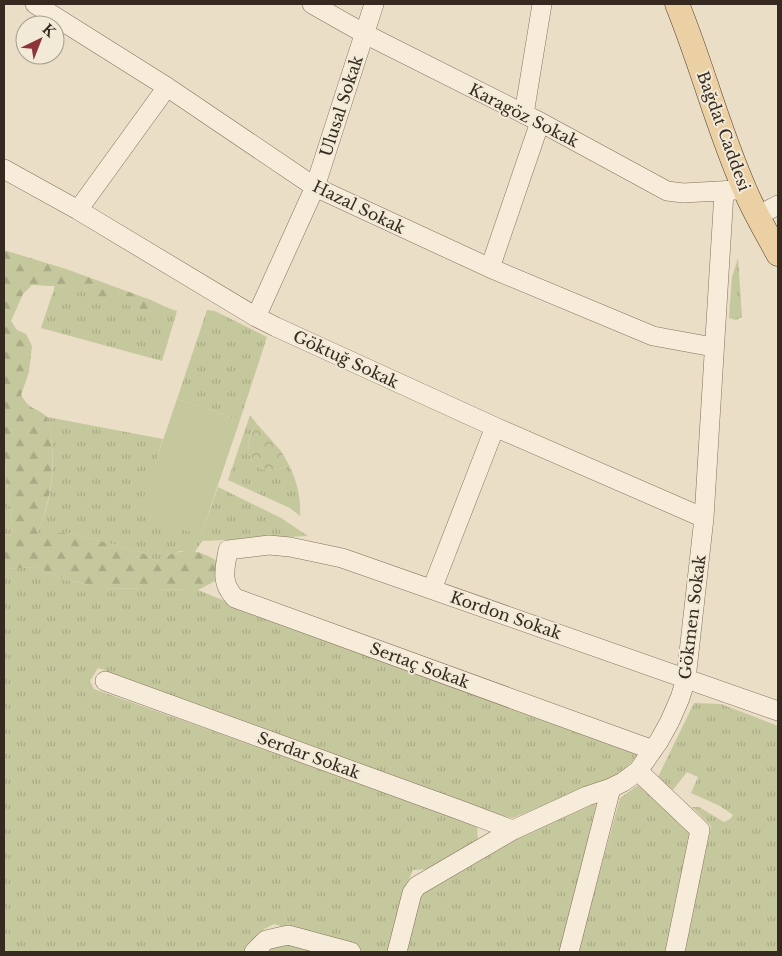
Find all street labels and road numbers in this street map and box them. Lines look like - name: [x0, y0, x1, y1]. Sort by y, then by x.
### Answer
- street label: Ulusal Sokak: [315, 53, 367, 159]
- street label: Bağdat Caddesi: [693, 68, 755, 194]
- street label: Karagöz Sokak: [466, 79, 582, 151]
- street label: Hazal Sokak: [309, 176, 409, 238]
- street label: Göktuğ Sokak: [290, 326, 402, 392]
- street label: Gökmen Sokak: [674, 553, 710, 681]
- street label: Kordon Sokak: [448, 587, 564, 643]
- street label: Sertaç Sokak: [367, 638, 473, 692]
- street label: Serdar Sokak: [255, 727, 363, 783]

